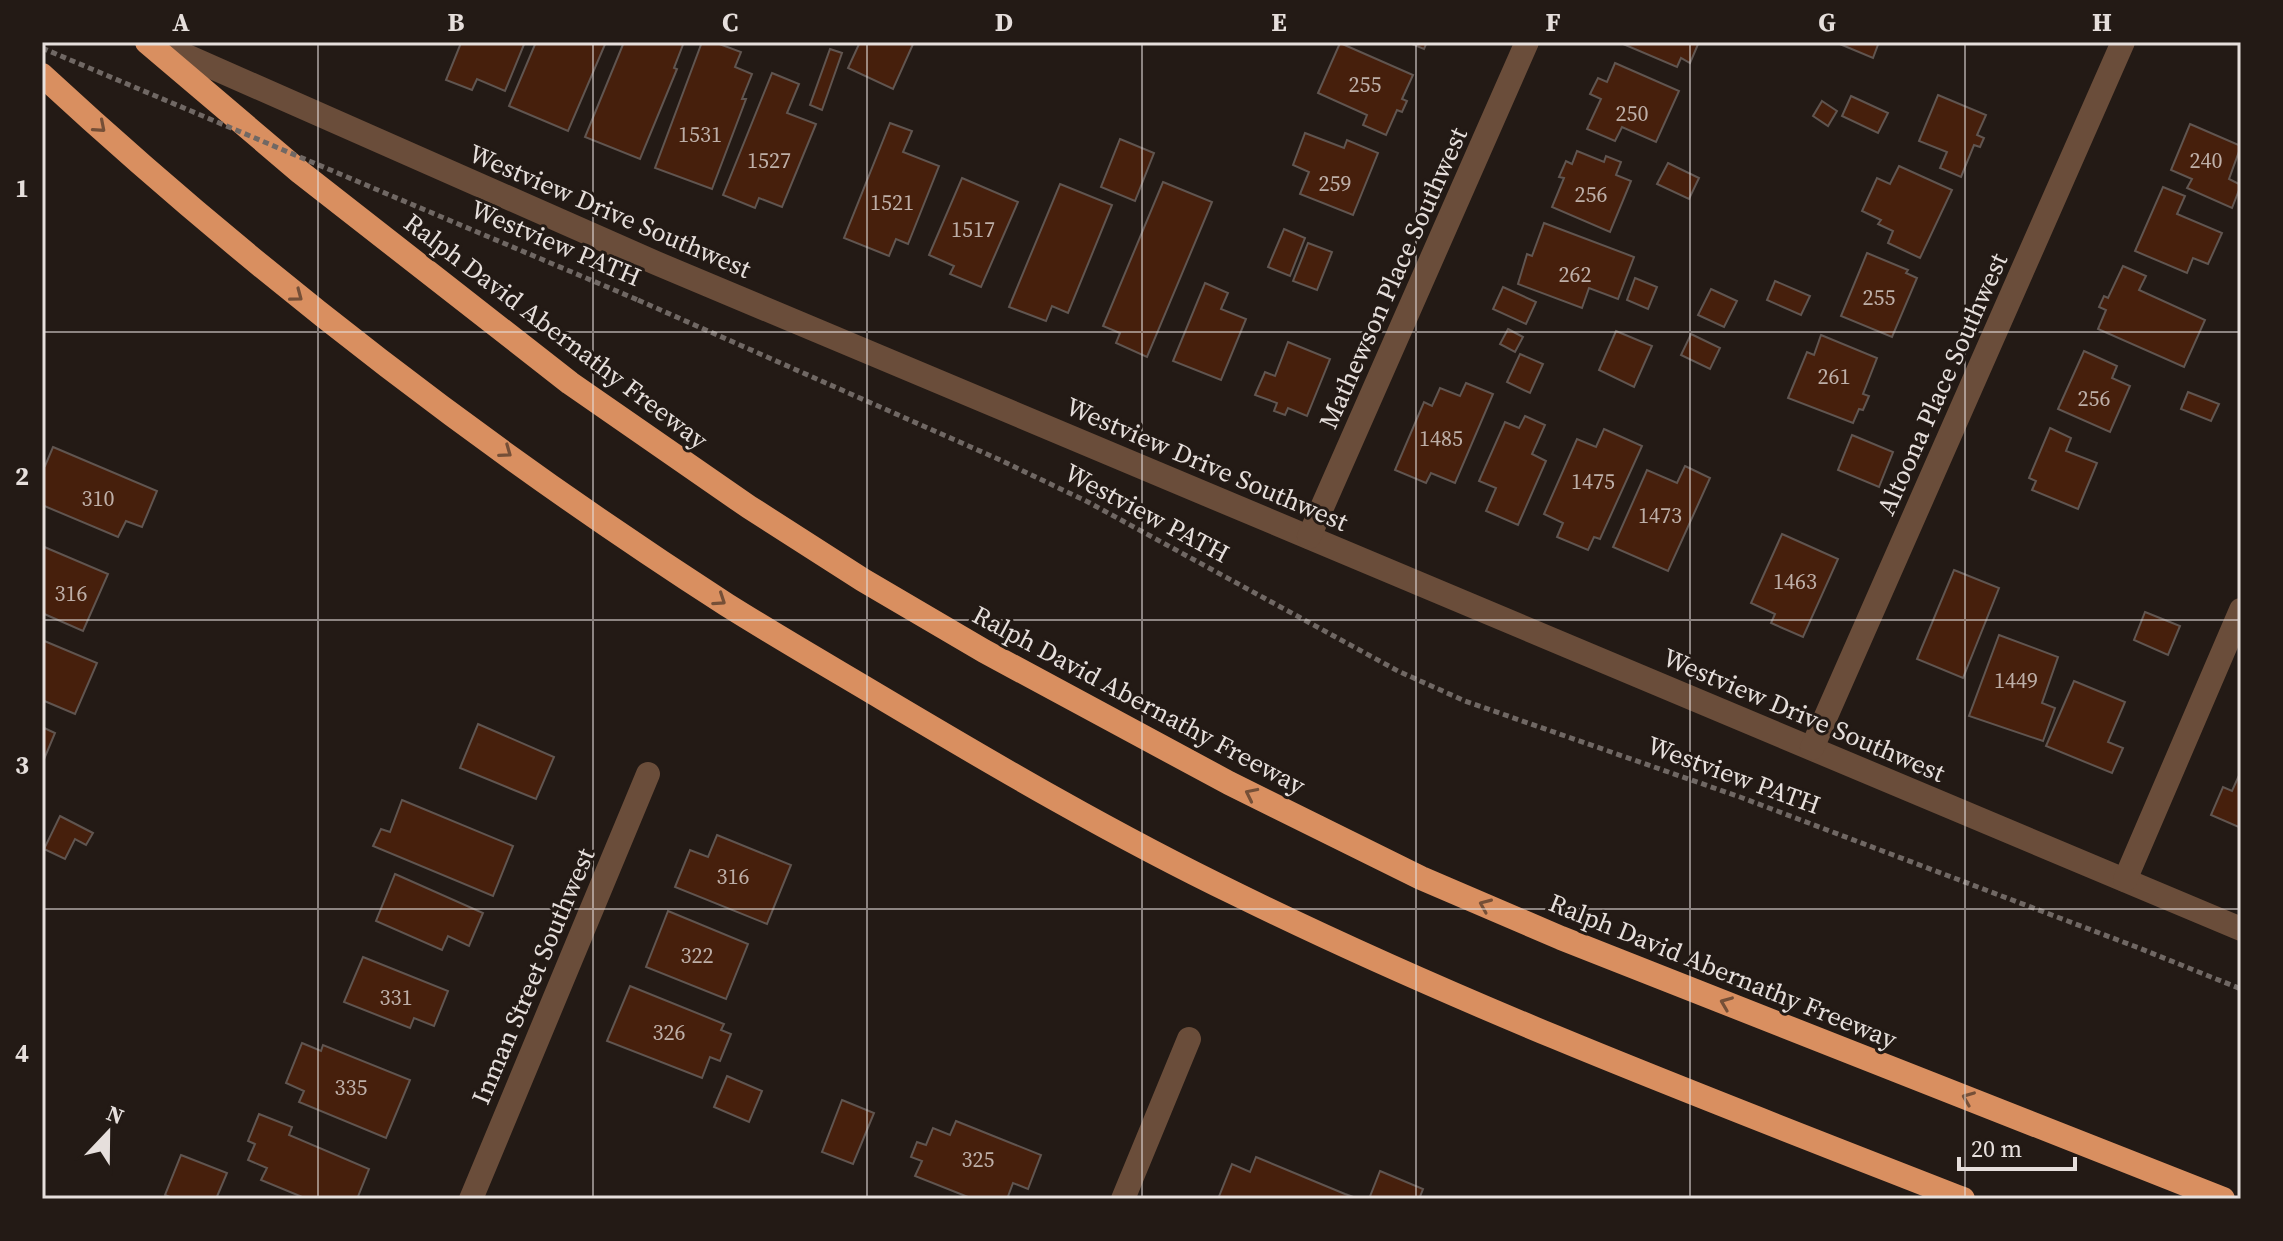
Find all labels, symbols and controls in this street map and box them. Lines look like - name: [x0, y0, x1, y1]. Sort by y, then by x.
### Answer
- text: A: [172, 4, 190, 40]
- text: B: [448, 4, 465, 40]
- text: C: [722, 4, 738, 40]
- text: D: [995, 4, 1013, 40]
- text: E: [1271, 4, 1287, 40]
- text: F: [1545, 4, 1561, 40]
- text: G: [1818, 4, 1836, 40]
- text: H: [2092, 4, 2112, 40]
- house number: 255: [1348, 69, 1382, 99]
- house number: 250: [1615, 98, 1649, 128]
- one-way arrow: [91, 117, 106, 132]
- house number: 1531: [678, 119, 722, 149]
- street label: Mathewson Place Southwest: [1310, 121, 1476, 434]
- street label: Westview Drive Southwest: [463, 135, 757, 287]
- house number: 1527: [747, 145, 791, 175]
- house number: 240: [2189, 145, 2223, 175]
- house number: 259: [1318, 168, 1352, 198]
- text: 1: [15, 170, 29, 206]
- house number: 256: [1574, 179, 1608, 209]
- house number: 1521: [870, 187, 914, 217]
- street label: Westview PATH: [465, 191, 647, 295]
- street label: Ralph David Abernathy Freeway: [397, 205, 716, 458]
- house number: 1517: [951, 214, 995, 244]
- street label: Altoona Place Southwest: [1868, 247, 2016, 521]
- house number: 262: [1558, 259, 1592, 289]
- house number: 255: [1862, 282, 1896, 312]
- one-way arrow: [289, 287, 303, 301]
- house number: 261: [1817, 361, 1851, 391]
- house number: 256: [2077, 383, 2111, 413]
- street label: Westview Drive Southwest: [1060, 388, 1354, 540]
- house number: 1485: [1419, 423, 1463, 453]
- one-way arrow: [497, 442, 512, 457]
- street label: Westview PATH: [1058, 454, 1236, 572]
- text: 2: [15, 458, 29, 494]
- house number: 1475: [1571, 466, 1615, 496]
- house number: 310: [81, 483, 115, 513]
- house number: 1473: [1638, 500, 1682, 530]
- house number: 1463: [1773, 566, 1817, 596]
- house number: 316: [54, 578, 88, 608]
- one-way arrow: [711, 590, 725, 605]
- street label: Ralph David Abernathy Freeway: [966, 597, 1312, 804]
- street label: Westview Drive Southwest: [1657, 639, 1951, 791]
- house number: 1449: [1994, 665, 2038, 695]
- street label: Westview PATH: [1642, 727, 1826, 823]
- text: 3: [15, 747, 29, 783]
- one-way arrow: [1244, 788, 1259, 804]
- street label: Inman Street Southwest: [463, 842, 604, 1110]
- house number: 316: [716, 861, 750, 891]
- street label: Ralph David Abernathy Freeway: [1544, 885, 1903, 1058]
- one-way arrow: [1479, 899, 1494, 915]
- house number: 322: [680, 940, 714, 970]
- house number: 331: [379, 982, 413, 1012]
- one-way arrow: [1720, 996, 1734, 1013]
- house number: 326: [652, 1017, 686, 1047]
- text: 4: [15, 1035, 29, 1071]
- house number: 335: [334, 1072, 368, 1102]
- one-way arrow: [1962, 1092, 1976, 1108]
- north arrow: [68, 1093, 148, 1173]
- text: N: [102, 1098, 129, 1131]
- scale bar: [1959, 1121, 2075, 1171]
- text: 20 m: [1971, 1132, 2022, 1165]
- house number: 325: [961, 1144, 995, 1174]

